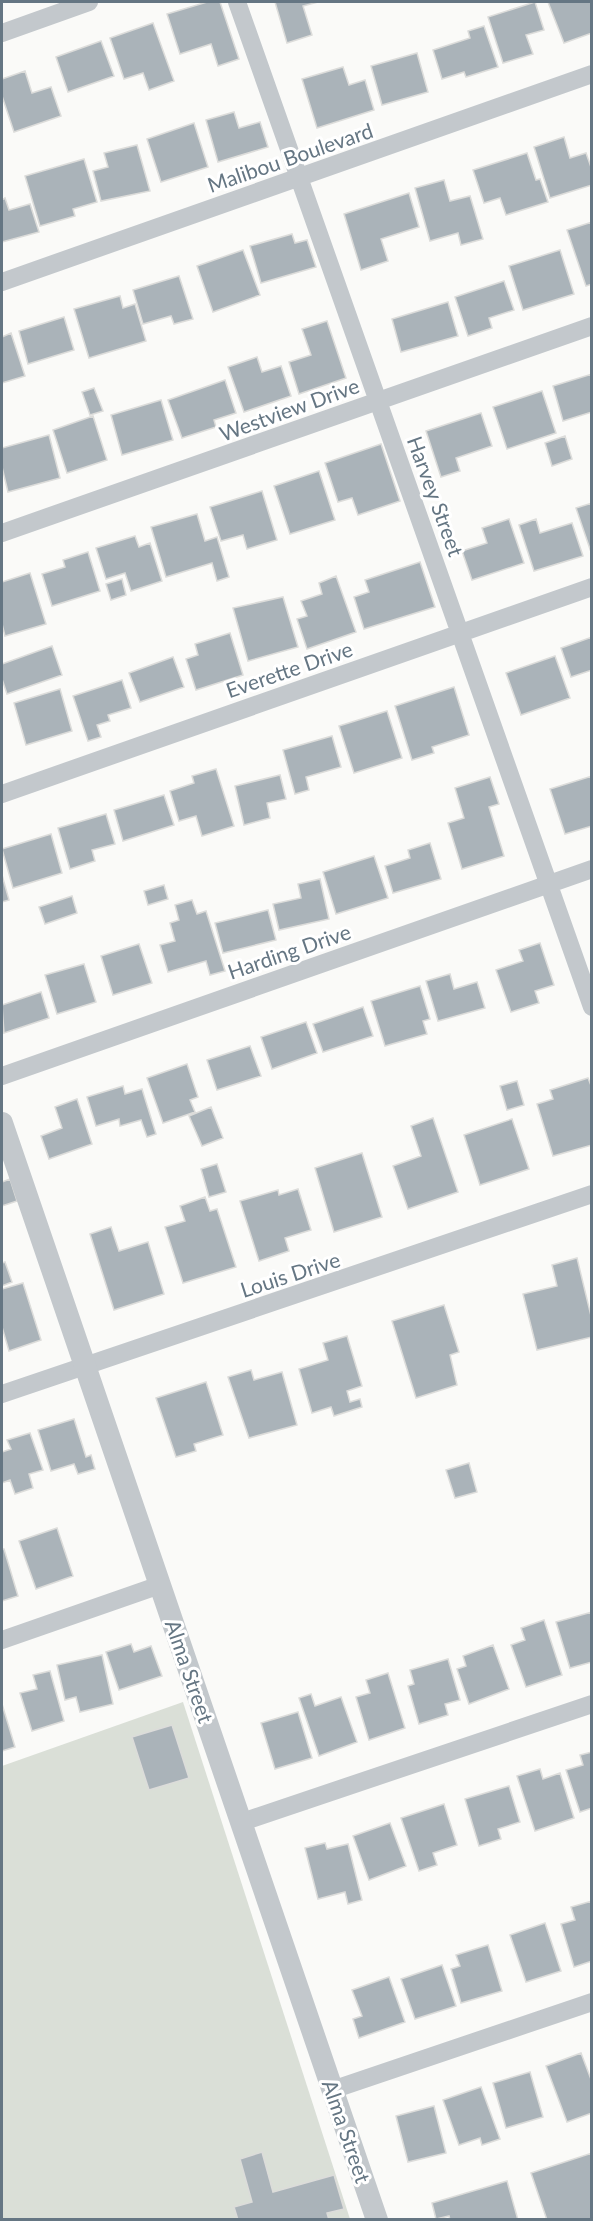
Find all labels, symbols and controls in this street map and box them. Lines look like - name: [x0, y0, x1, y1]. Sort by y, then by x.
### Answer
- street label: Malibou Boulevard: [204, 117, 376, 197]
- street label: Westview Drive: [216, 372, 362, 446]
- street label: Harvey Street: [403, 432, 469, 560]
- street label: Everette Drive: [222, 636, 356, 702]
- street label: Harding Drive: [224, 918, 354, 984]
- street label: Louis Drive: [237, 1246, 343, 1302]
- street label: Alma Street: [161, 1616, 219, 1726]
- street label: Alma Street: [318, 2076, 376, 2186]

